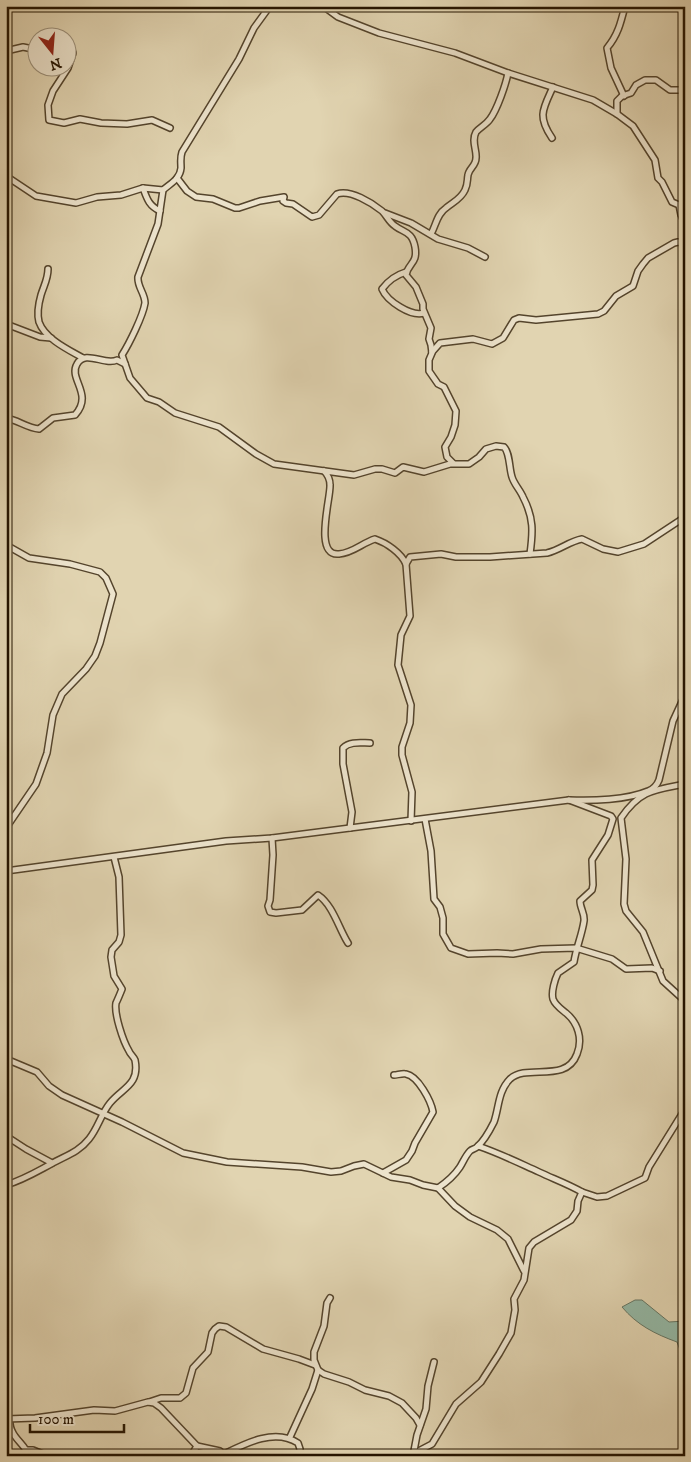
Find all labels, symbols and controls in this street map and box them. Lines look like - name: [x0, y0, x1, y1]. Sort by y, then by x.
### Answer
- north arrow: [28, 28, 78, 78]
- text: N: [47, 53, 64, 74]
- scale bar: [30, 1402, 124, 1434]
- text: 100 m: [38, 1410, 74, 1429]

